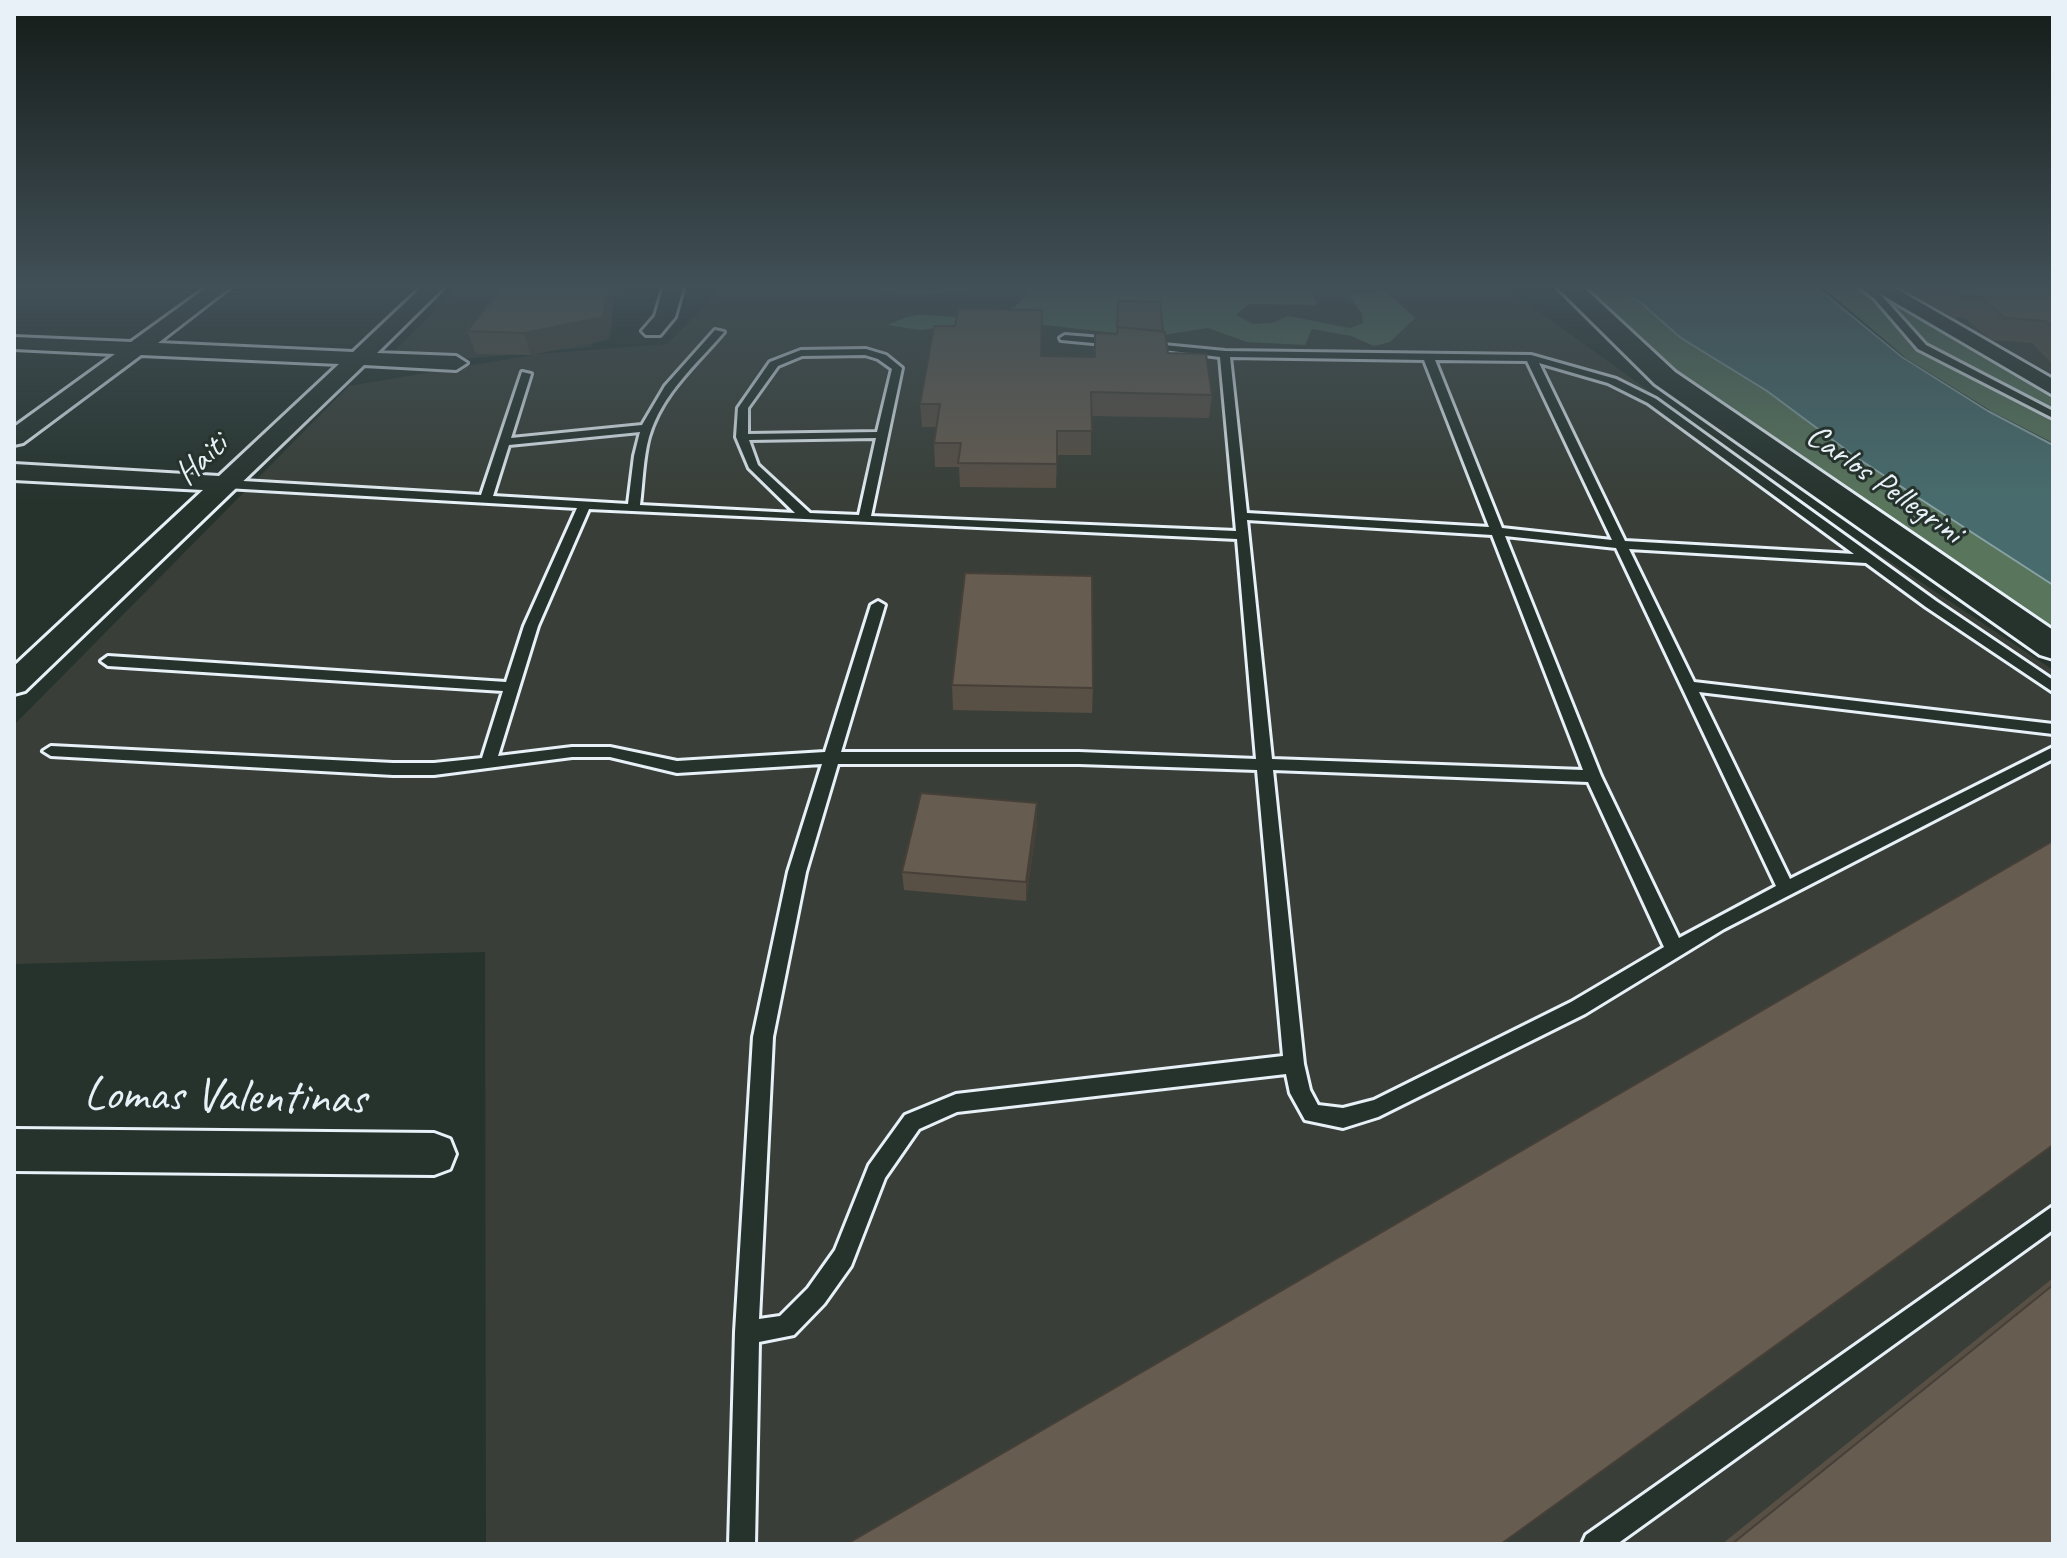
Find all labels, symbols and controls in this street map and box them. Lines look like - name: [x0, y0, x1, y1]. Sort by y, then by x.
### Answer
- street label: Carlos Pellegrini: [1798, 416, 1970, 554]
- street label: Haiti: [167, 425, 237, 495]
- street label: Lomas Valentinas: [83, 1067, 367, 1129]

